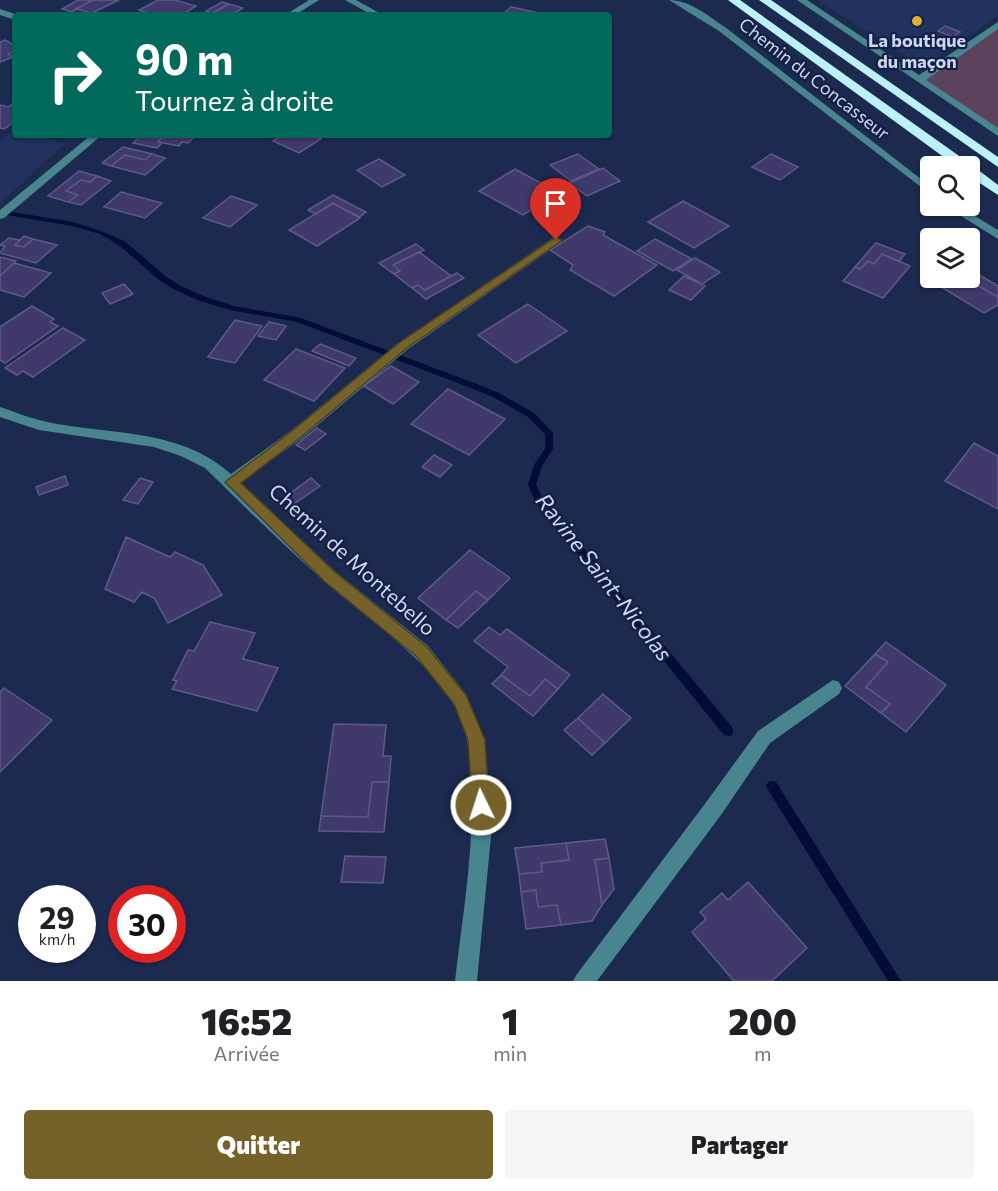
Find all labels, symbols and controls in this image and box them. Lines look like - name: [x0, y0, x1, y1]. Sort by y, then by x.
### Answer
- street label: Chemin du Concasseur: [735, 13, 894, 144]
- marker: La boutique du maçon: [910, 14, 924, 28]
- place label: La boutique du maçon: [868, 29, 966, 72]
- text: 90 m: [135, 32, 234, 84]
- icon: right: [36, 36, 114, 114]
- text: Tournez à droite: [135, 84, 334, 117]
- map controls: [920, 156, 980, 288]
- button: search: [920, 156, 980, 216]
- pin: [530, 178, 581, 240]
- icon: arrive: [539, 187, 572, 220]
- button: layers: [920, 228, 980, 288]
- street label: Chemin de Montebello: [265, 478, 441, 640]
- water label: Ravine Saint-Nicolas: [531, 487, 678, 666]
- position arrow: [449, 773, 513, 837]
- speed limit sign: 30: [108, 885, 186, 963]
- text: 29: [39, 898, 75, 935]
- text: km/h: [39, 930, 75, 948]
- text: 16:52: [201, 998, 292, 1042]
- text: 1: [502, 998, 519, 1042]
- text: 200: [728, 998, 797, 1042]
- text: Arrivée: [214, 1041, 280, 1065]
- text: min: [493, 1041, 527, 1065]
- text: m: [754, 1041, 771, 1065]
- button: Quitter: [24, 1110, 493, 1179]
- button: Partager: [505, 1110, 974, 1179]

